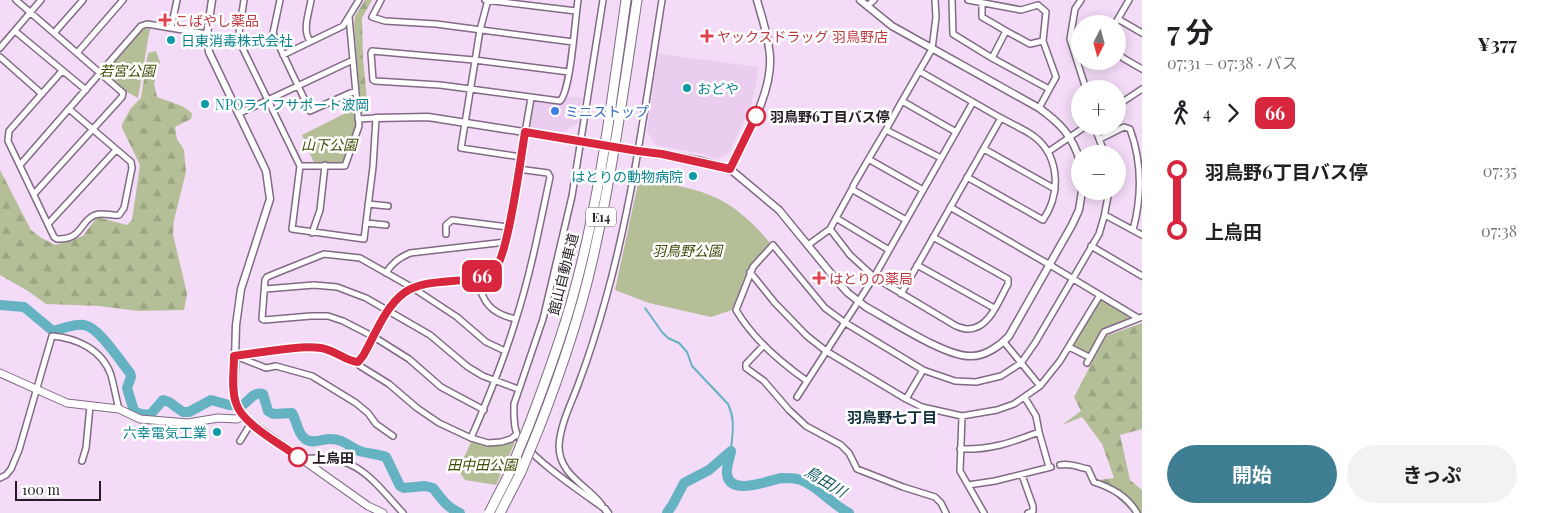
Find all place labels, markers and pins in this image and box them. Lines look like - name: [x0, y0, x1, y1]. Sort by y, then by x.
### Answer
- place label: こばやし薬品: [175, 11, 259, 30]
- marker: こばやし薬品: [159, 14, 171, 26]
- place label: ヤックスドラッグ 羽鳥野店: [717, 27, 888, 46]
- marker: ヤックスドラッグ 羽鳥野店: [701, 30, 713, 42]
- place label: 日東消毒株式会社: [181, 31, 293, 50]
- marker: 日東消毒株式会社: [165, 34, 177, 46]
- place label: おどや: [697, 79, 739, 98]
- marker: おどや: [681, 82, 693, 94]
- place label: NPOライフサポート波岡: [215, 95, 369, 114]
- marker: NPOライフサポート波岡: [199, 98, 211, 110]
- place label: ミニストップ: [565, 102, 649, 121]
- marker: ミニストップ: [549, 105, 561, 117]
- marker: 羽鳥野6丁目バス停: [746, 106, 766, 126]
- place label: 羽鳥野6丁目バス停: [770, 107, 890, 126]
- place label: はとりの動物病院: [571, 167, 683, 186]
- marker: はとりの動物病院: [687, 170, 699, 182]
- place label: はとりの薬局: [829, 269, 913, 288]
- marker: はとりの薬局: [813, 272, 825, 284]
- place label: 六幸電気工業: [123, 423, 207, 442]
- marker: 六幸電気工業: [211, 426, 223, 438]
- marker: 上烏田: [288, 447, 308, 467]
- place label: 上烏田: [312, 448, 354, 467]

